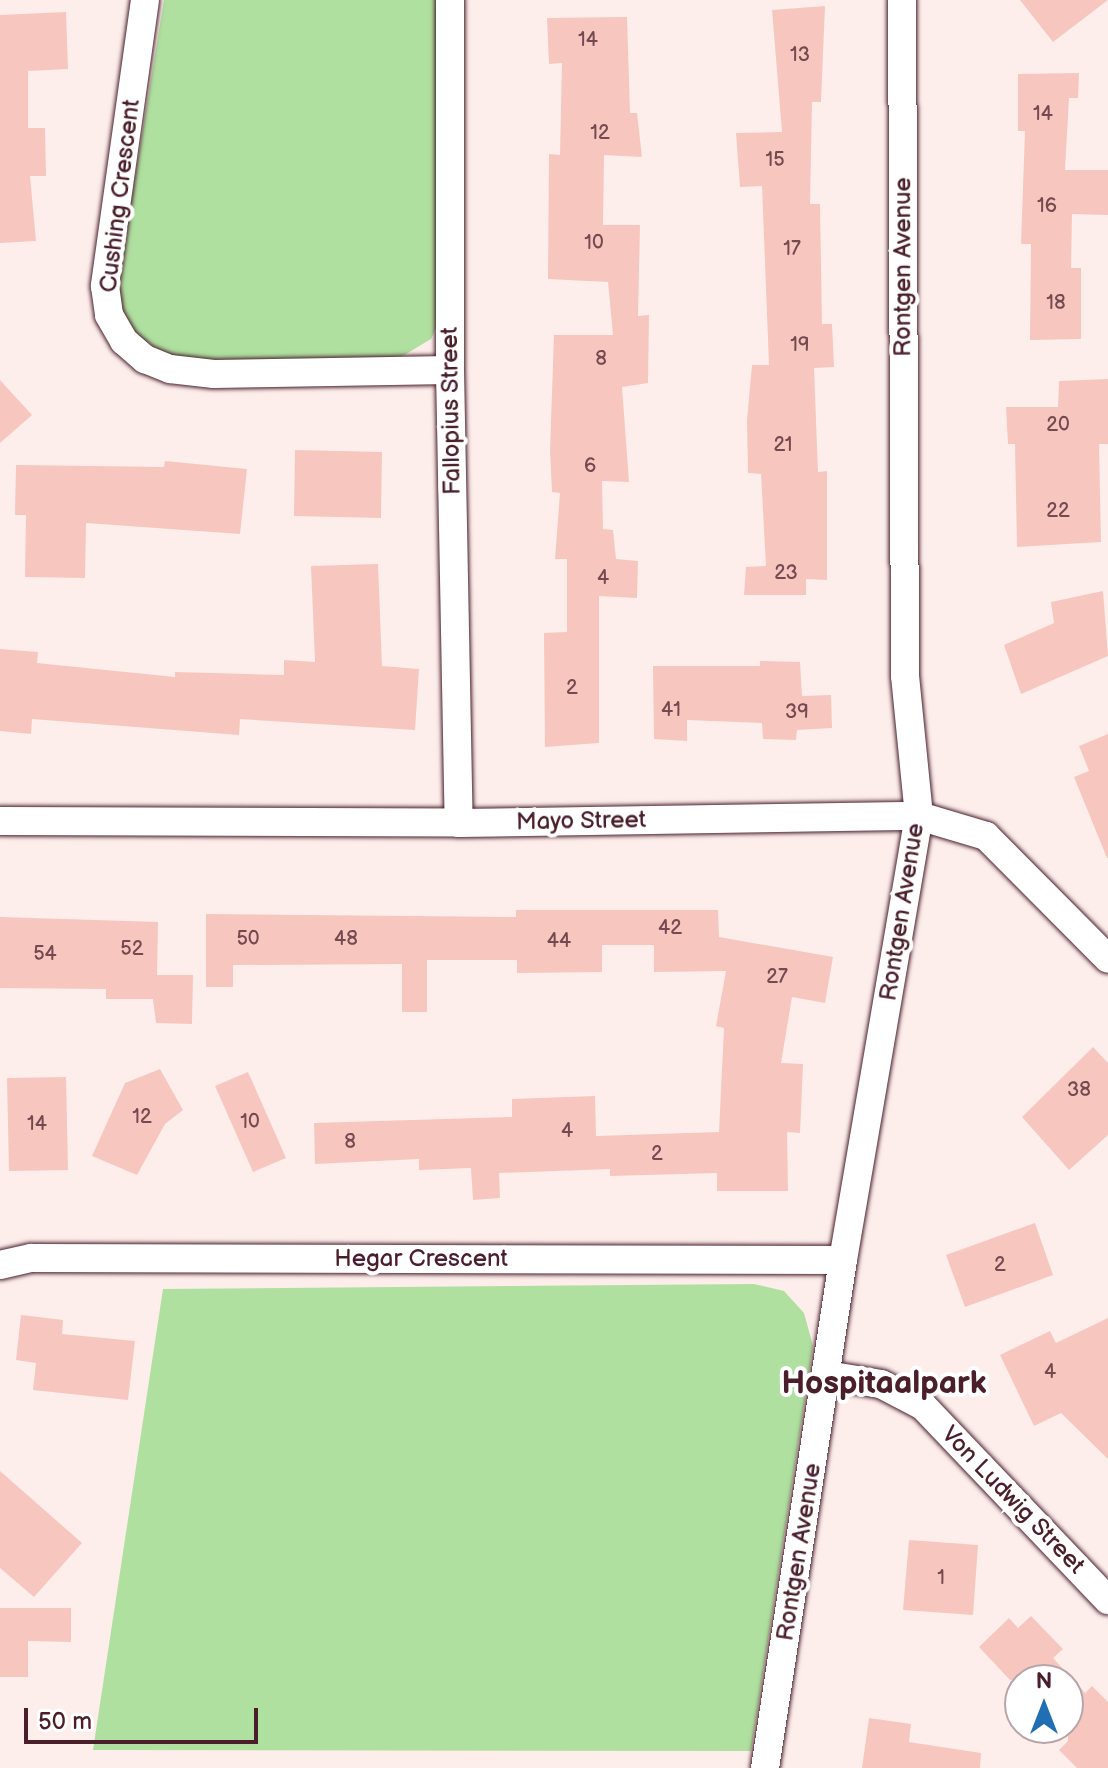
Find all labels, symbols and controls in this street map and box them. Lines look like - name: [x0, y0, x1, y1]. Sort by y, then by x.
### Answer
- house number: 14: [578, 28, 598, 52]
- house number: 13: [790, 43, 810, 67]
- street label: Cushing Crescent: [94, 98, 146, 294]
- house number: 14: [1033, 102, 1053, 126]
- house number: 12: [590, 121, 610, 145]
- house number: 15: [765, 148, 785, 172]
- street label: Rontgen Avenue: [889, 177, 917, 357]
- house number: 16: [1037, 194, 1057, 218]
- house number: 10: [584, 231, 604, 255]
- house number: 17: [783, 237, 801, 261]
- house number: 18: [1046, 291, 1066, 315]
- street label: Fallopius Street: [435, 327, 467, 495]
- house number: 19: [790, 333, 810, 357]
- house number: 8: [595, 347, 607, 371]
- house number: 20: [1046, 413, 1070, 437]
- house number: 21: [773, 433, 793, 457]
- house number: 6: [584, 454, 596, 478]
- house number: 22: [1046, 499, 1070, 523]
- house number: 23: [774, 561, 798, 585]
- house number: 4: [597, 566, 609, 590]
- house number: 2: [566, 676, 578, 700]
- house number: 41: [661, 698, 681, 722]
- house number: 39: [785, 700, 809, 724]
- street label: Mayo Street: [516, 805, 646, 837]
- street label: Rontgen Avenue: [874, 821, 930, 1003]
- house number: 42: [658, 916, 682, 940]
- house number: 50: [236, 927, 260, 951]
- house number: 48: [334, 927, 358, 951]
- house number: 44: [547, 929, 571, 953]
- house number: 52: [120, 937, 144, 961]
- house number: 54: [33, 942, 57, 966]
- house number: 27: [766, 965, 788, 989]
- house number: 38: [1067, 1078, 1091, 1102]
- house number: 12: [132, 1105, 152, 1129]
- house number: 10: [240, 1110, 260, 1134]
- house number: 14: [27, 1112, 47, 1136]
- house number: 4: [561, 1119, 573, 1143]
- house number: 8: [344, 1130, 356, 1154]
- house number: 2: [651, 1142, 663, 1166]
- street label: Hegar Crescent: [334, 1245, 508, 1273]
- house number: 2: [994, 1253, 1006, 1277]
- house number: 4: [1044, 1360, 1056, 1384]
- district label: Hospitaalpark: [781, 1365, 987, 1403]
- street label: Von Ludwig Street: [935, 1420, 1091, 1580]
- street label: Rontgen Avenue: [771, 1461, 827, 1643]
- house number: 1: [937, 1566, 945, 1590]
- north arrow: [1004, 1664, 1084, 1744]
- text: N: [1036, 1668, 1052, 1695]
- scale bar: [28, 1692, 262, 1742]
- text: 50 m: [38, 1707, 92, 1736]

